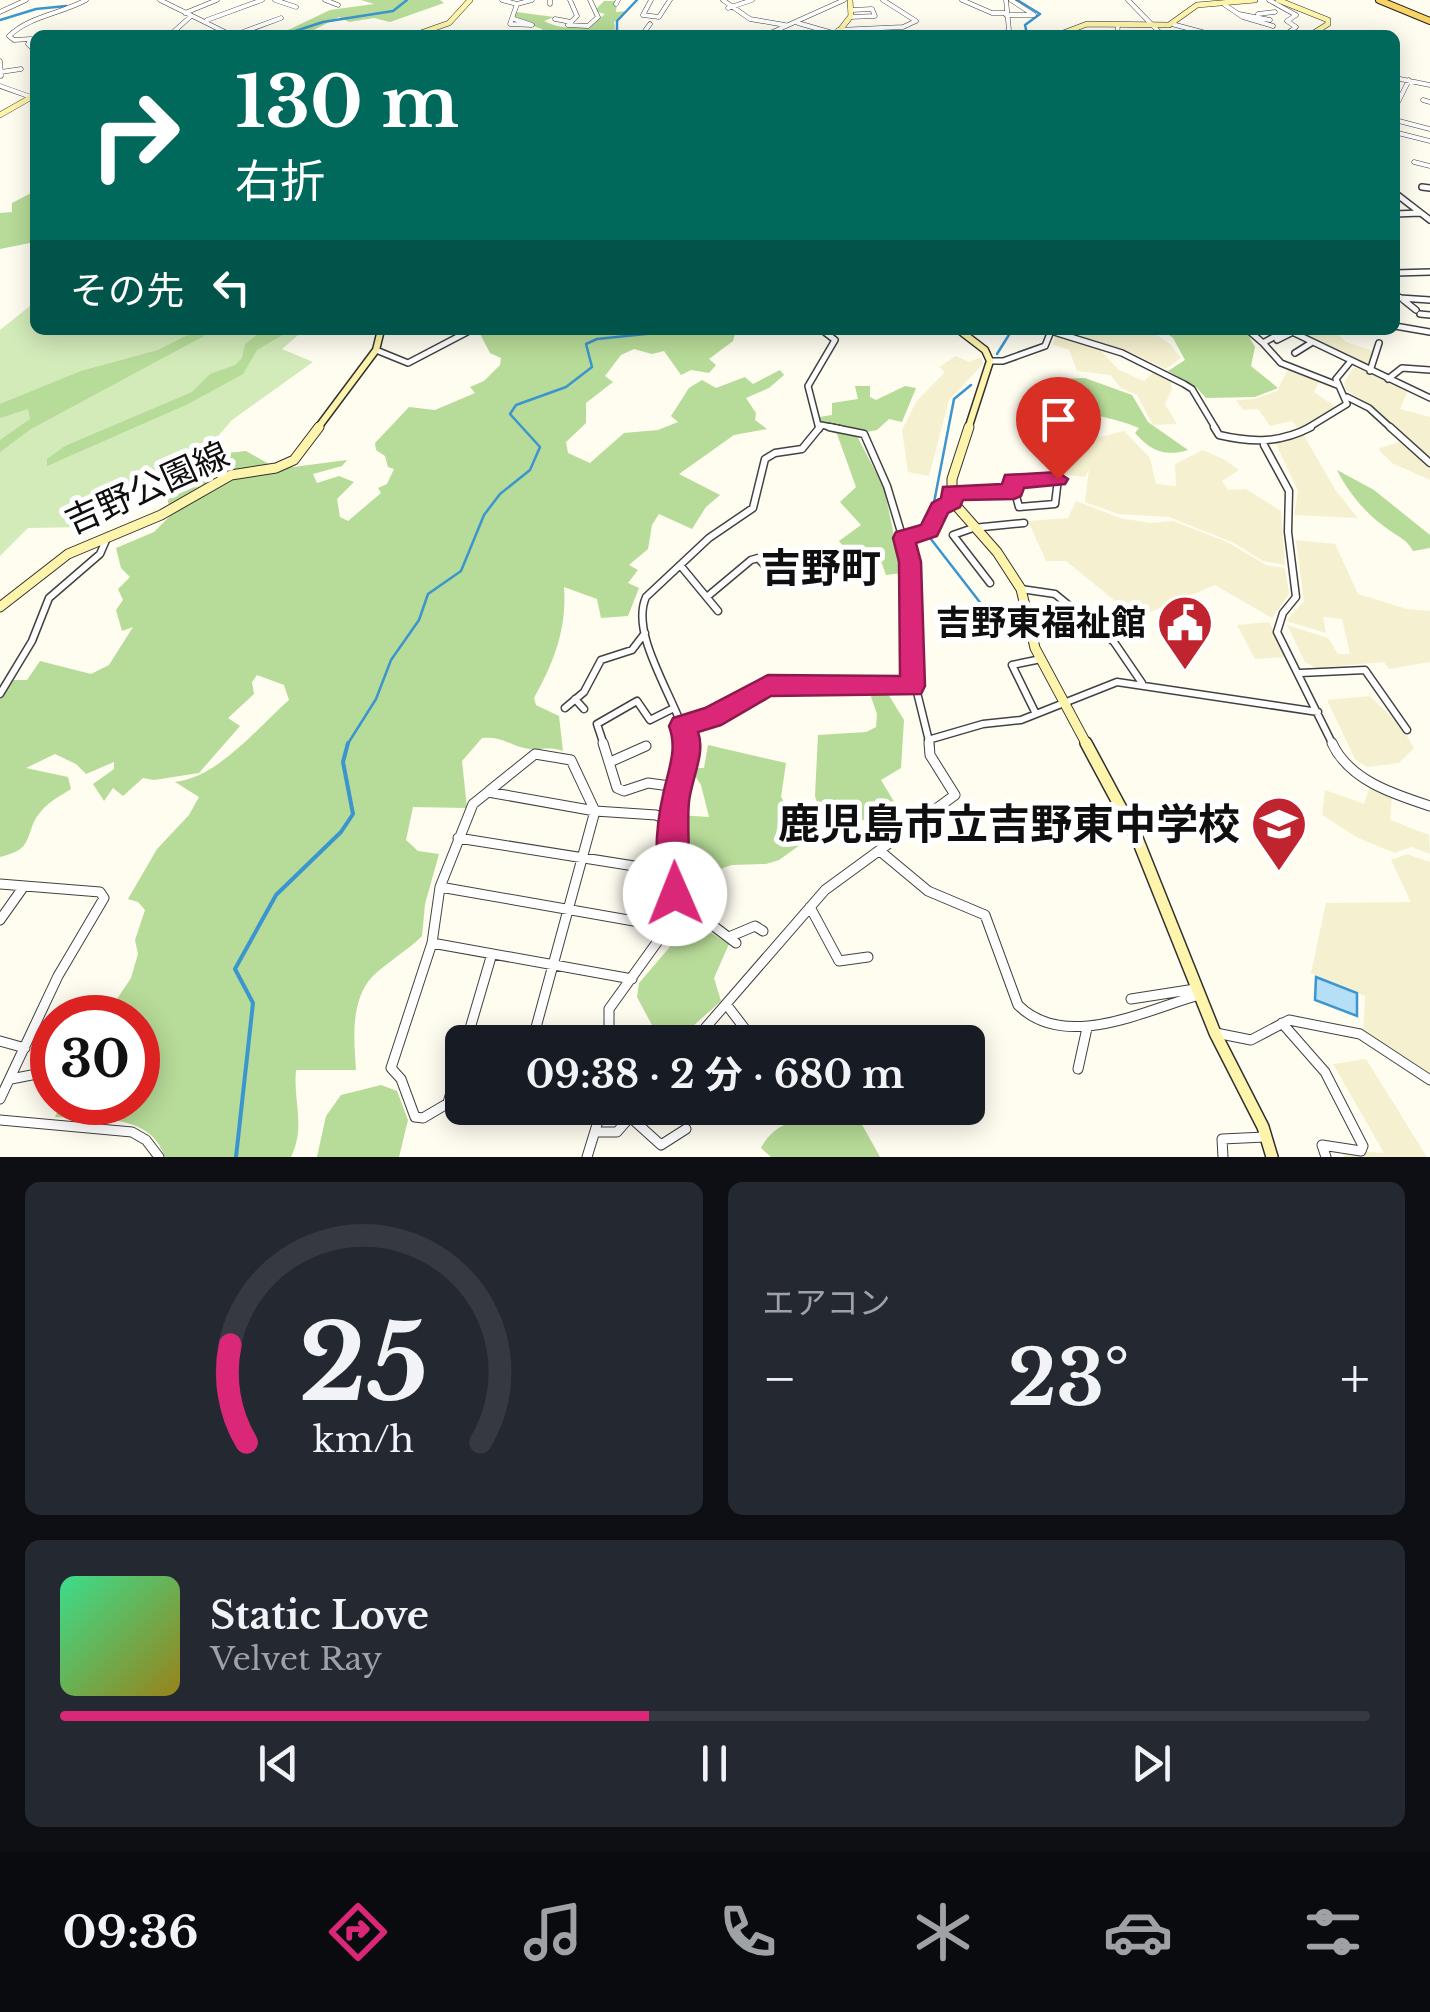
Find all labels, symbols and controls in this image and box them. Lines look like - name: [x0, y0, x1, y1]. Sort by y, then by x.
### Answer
- text: 130 m: [235, 59, 459, 146]
- icon: right: [70, 70, 200, 200]
- text: 右折: [235, 153, 325, 209]
- icon: left: [204, 260, 259, 315]
- text: その先: [70, 267, 184, 314]
- pin: [1016, 377, 1101, 480]
- icon: arrive: [1031, 392, 1086, 447]
- street label: 吉野公園線: [58, 432, 235, 543]
- district label: 吉野町: [761, 543, 881, 593]
- public building icon: 吉野東福祉館: [1155, 593, 1215, 672]
- place label: 吉野東福祉館: [936, 601, 1146, 644]
- school or university icon: 鹿児島市立吉野東中学校: [1249, 794, 1309, 873]
- place label: 鹿児島市立吉野東中学校: [778, 798, 1240, 850]
- position arrow: [623, 842, 727, 946]
- speed limit sign: 30: [30, 995, 160, 1125]
- text: 09:38 · 2 分 · 680 m: [526, 1051, 904, 1098]
- text: エアコン: [763, 1283, 891, 1323]
- text: 25: [299, 1299, 429, 1428]
- text: 23°: [1008, 1332, 1129, 1425]
- text: −: [763, 1345, 797, 1413]
- text: +: [1340, 1345, 1370, 1413]
- text: km/h: [313, 1417, 414, 1462]
- text: Static Love: [210, 1592, 429, 1639]
- text: Velvet Ray: [210, 1639, 382, 1679]
- icon: previous: [251, 1736, 306, 1791]
- icon: pause: [687, 1736, 742, 1791]
- icon: next: [1124, 1736, 1179, 1791]
- icon: directions: [323, 1897, 393, 1967]
- icon: music: [518, 1897, 588, 1967]
- icon: phone: [713, 1897, 783, 1967]
- icon: climate: [908, 1897, 978, 1967]
- icon: car: [1103, 1897, 1173, 1967]
- icon: filters: [1298, 1897, 1368, 1967]
- text: 09:36: [62, 1904, 199, 1960]

